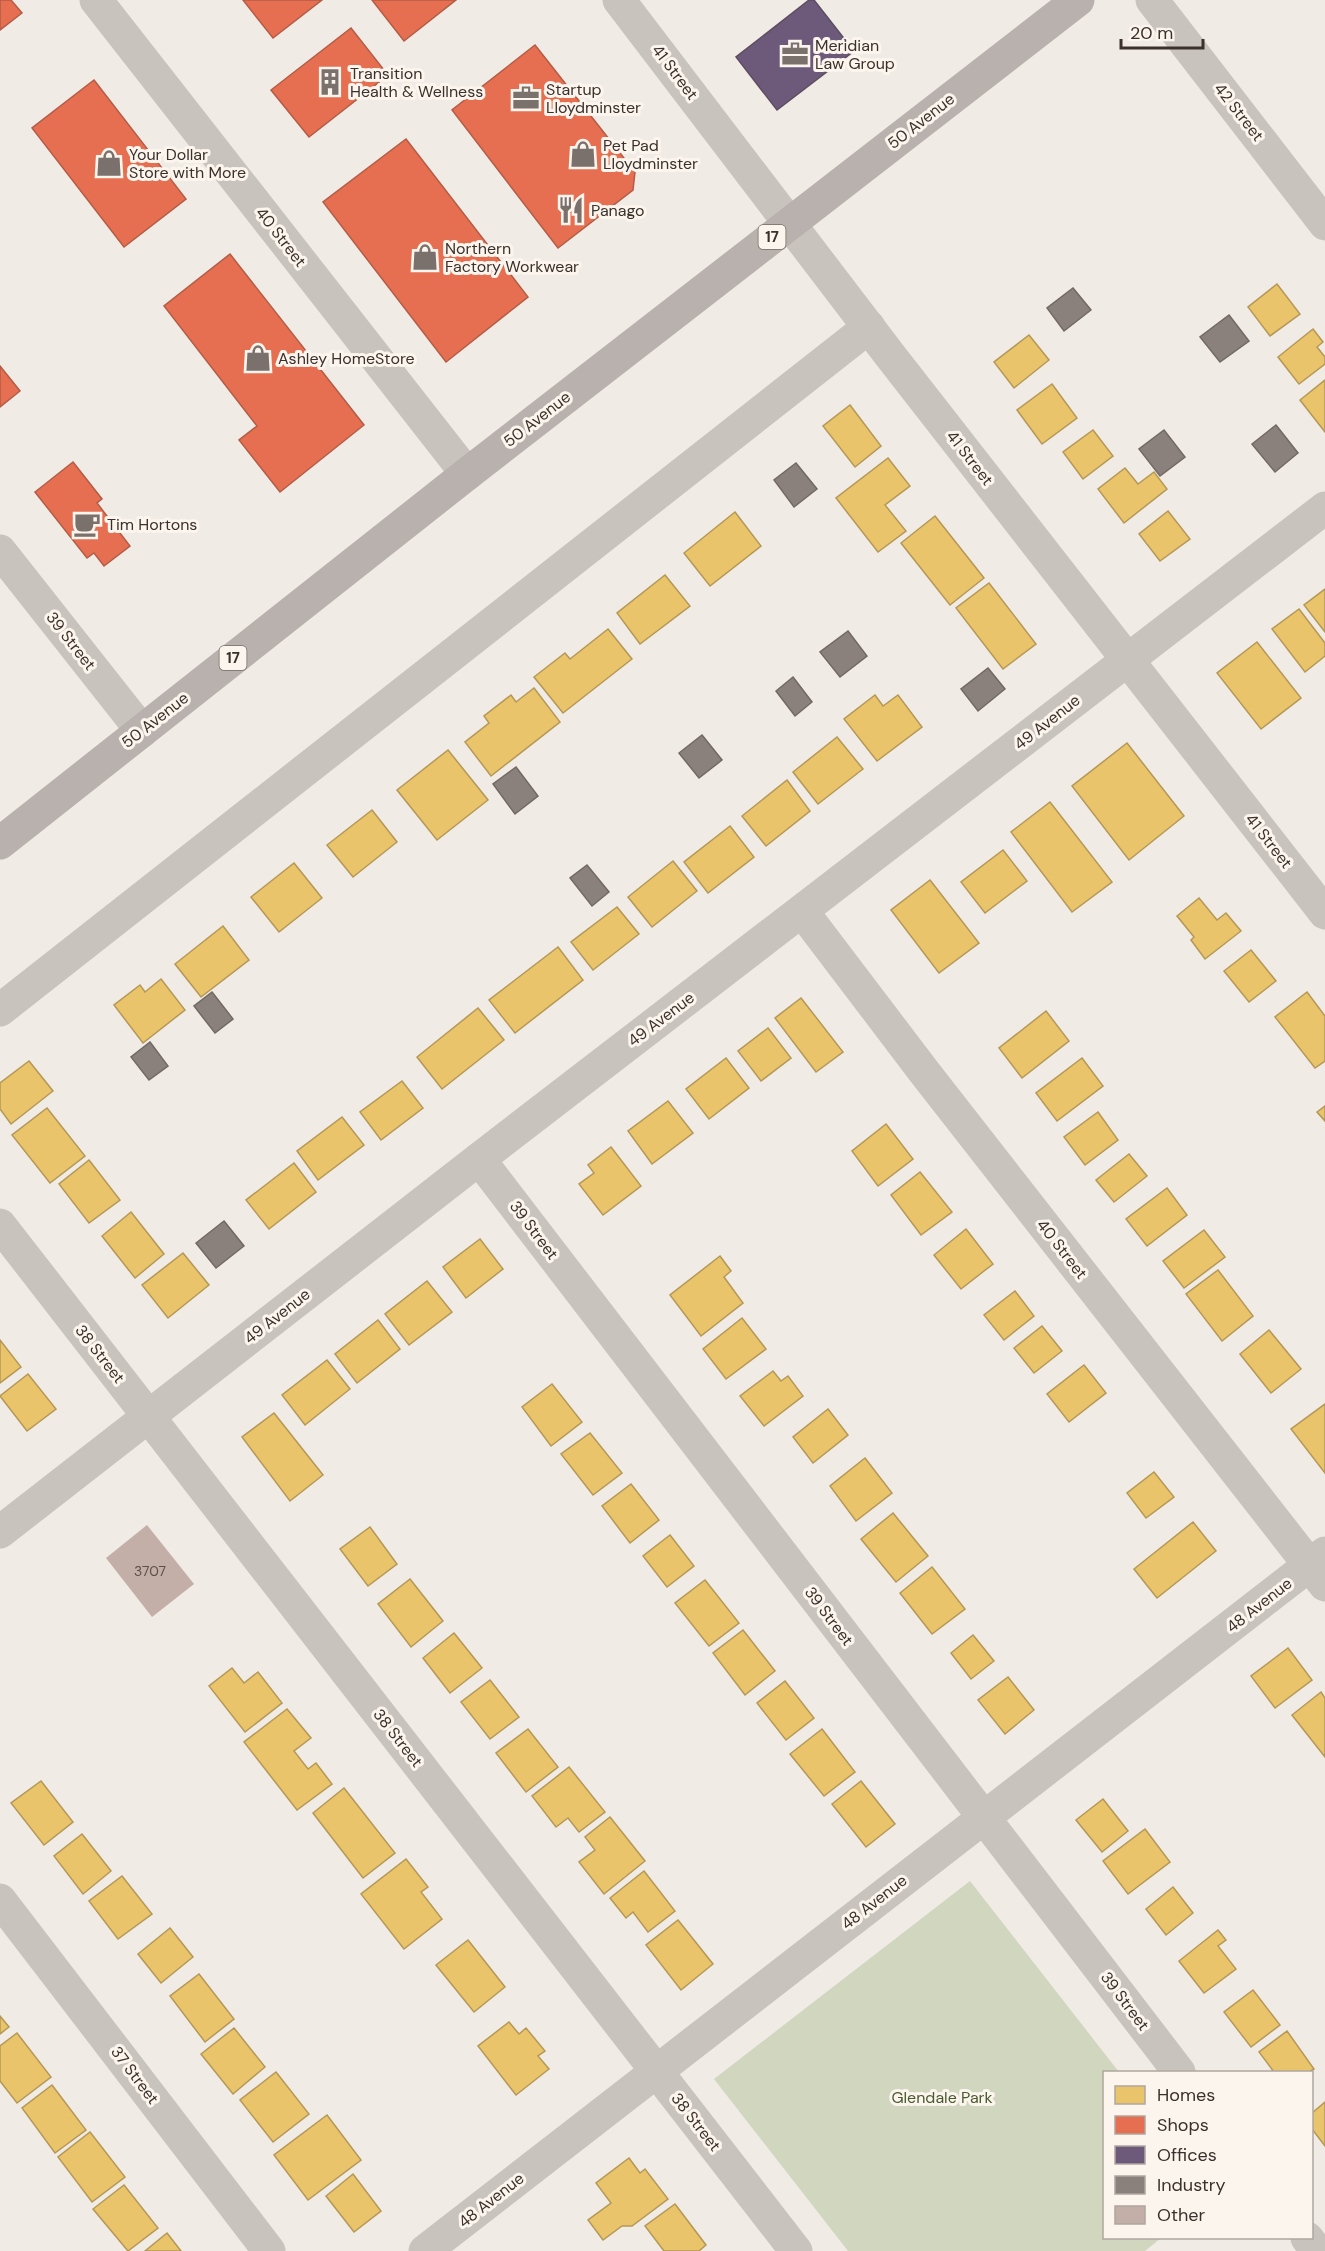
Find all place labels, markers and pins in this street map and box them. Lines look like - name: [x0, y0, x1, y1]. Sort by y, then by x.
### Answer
- place label: Meridian Law Group: [815, 35, 895, 74]
- office icon: Meridian Law Group: [780, 39, 810, 69]
- place label: Transition Health & Wellness: [350, 63, 483, 102]
- building icon: Transition Health & Wellness: [315, 67, 345, 97]
- place label: Startup Lloydminster: [546, 79, 641, 118]
- office icon: Startup Lloydminster: [511, 83, 541, 113]
- place label: Pet Pad Lloydminster: [603, 135, 698, 174]
- shop icon: Pet Pad Lloydminster: [568, 139, 598, 169]
- place label: Your Dollar Store with More: [129, 144, 246, 183]
- shop icon: Your Dollar Store with More: [94, 148, 124, 178]
- restaurant icon: Panago: [556, 195, 586, 225]
- place label: Panago: [591, 200, 645, 221]
- place label: Northern Factory Workwear: [445, 238, 579, 277]
- shop icon: Northern Factory Workwear: [410, 242, 440, 272]
- shop icon: Ashley HomeStore: [243, 343, 273, 373]
- place label: Ashley HomeStore: [278, 348, 415, 369]
- cafe icon: Tim Hortons: [72, 509, 102, 539]
- place label: Tim Hortons: [107, 514, 197, 535]

